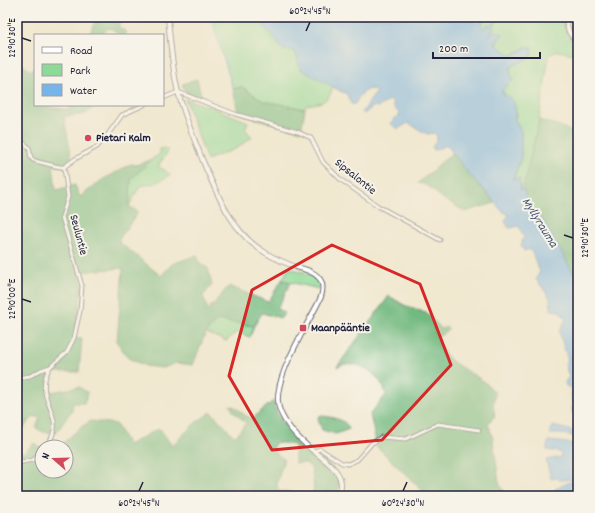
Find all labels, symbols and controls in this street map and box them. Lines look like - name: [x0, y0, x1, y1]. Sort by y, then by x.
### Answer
- text: 60°24'45"N: [289, 5, 331, 19]
- text: 22°10'30"E: [6, 18, 20, 58]
- legend: [34, 34, 164, 106]
- scale bar: [433, 34, 540, 60]
- text: 200 m: [439, 41, 468, 58]
- text: Road: [70, 43, 92, 60]
- text: Park: [70, 63, 91, 80]
- text: Water: [70, 83, 97, 100]
- place label: Pietari Kalm: [96, 130, 151, 147]
- marker: Pietari Kalm: [83, 133, 93, 143]
- street label: Sipsalontie: [330, 155, 380, 199]
- water label: Myllyrauma: [516, 194, 562, 252]
- street label: Seuluntie: [64, 213, 92, 257]
- text: 22°10'30"E: [579, 218, 593, 258]
- text: 22°10'00"E: [6, 278, 20, 319]
- place label: Maanpääntie: [311, 320, 371, 337]
- marker: Maanpääntie: [298, 323, 308, 333]
- north arrow: [34, 439, 74, 479]
- text: N: [38, 450, 55, 462]
- text: 60°24'45"N: [118, 497, 160, 511]
- text: 60°24'30"N: [382, 497, 424, 511]

